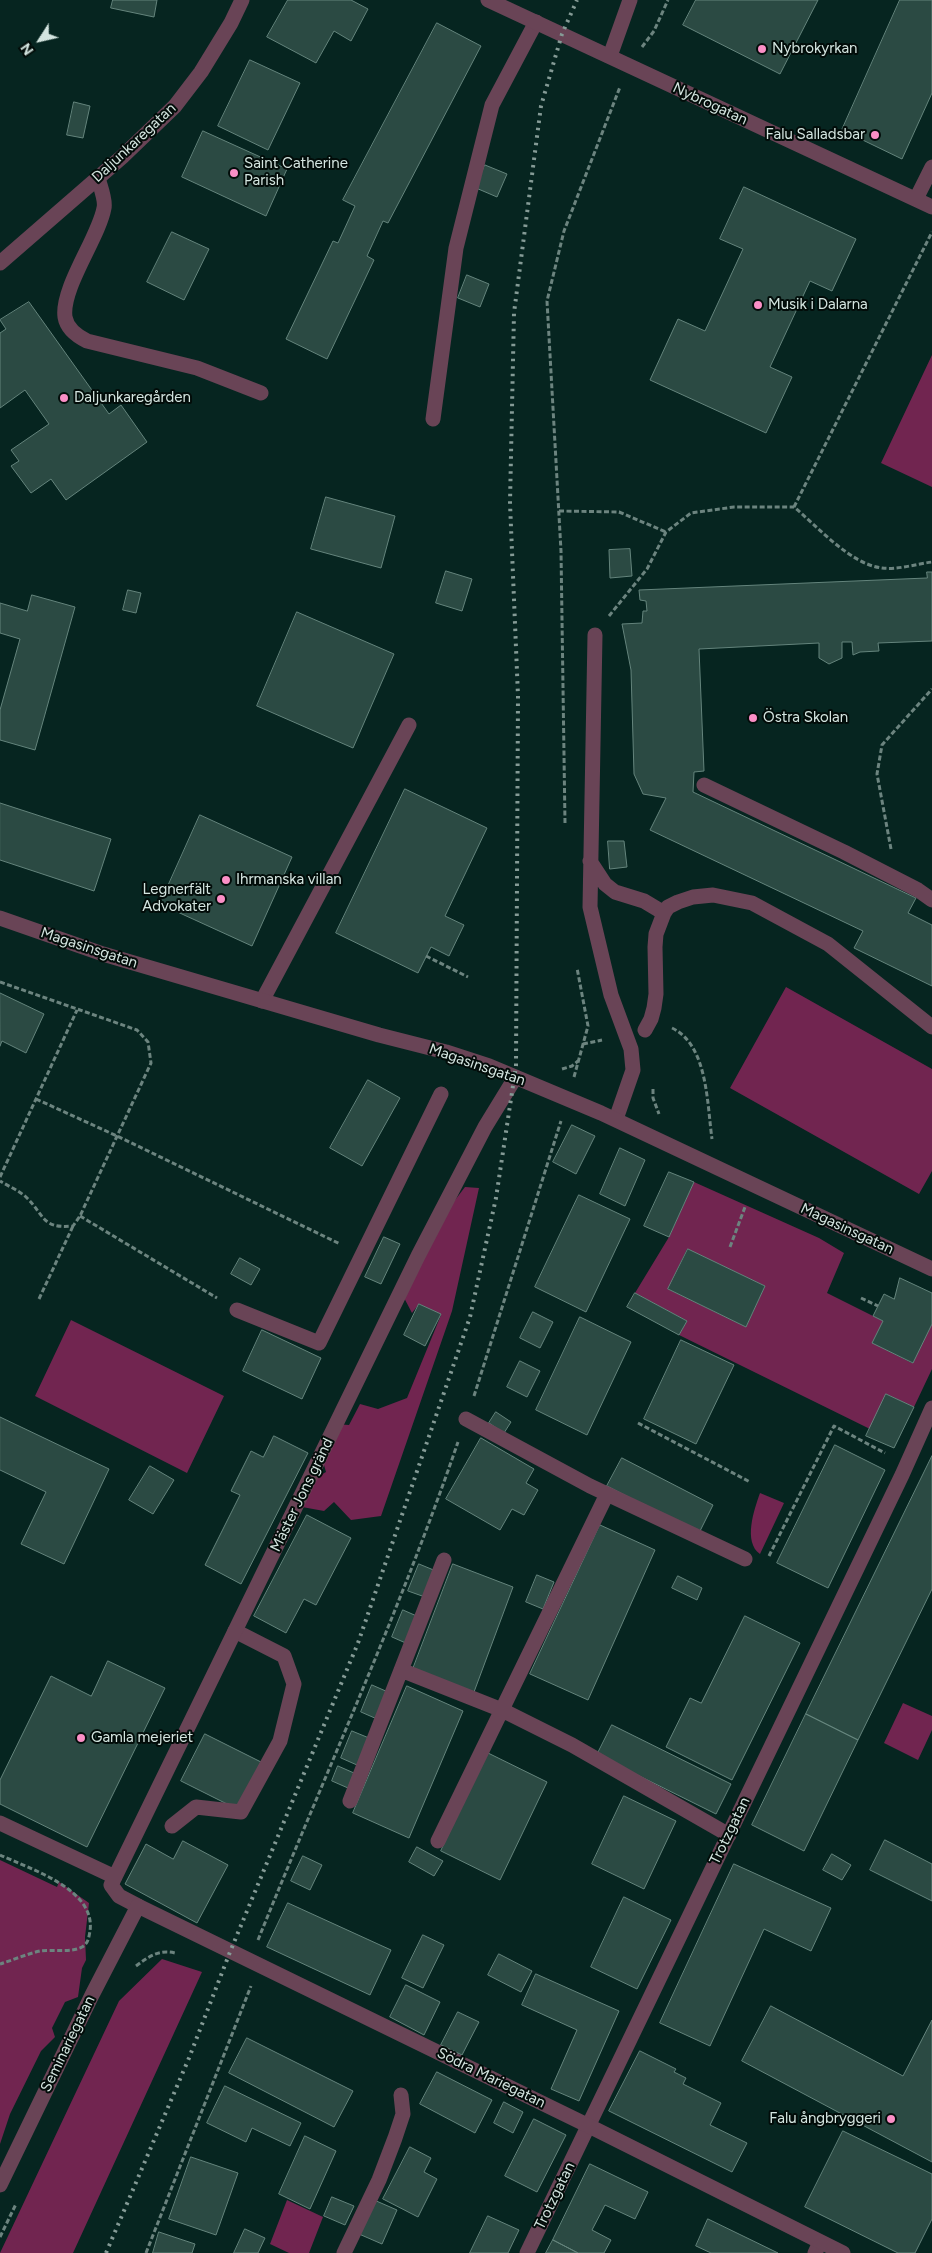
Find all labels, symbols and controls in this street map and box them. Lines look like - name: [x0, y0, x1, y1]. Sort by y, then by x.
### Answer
- north arrow: [15, 15, 65, 65]
- text: N: [17, 40, 37, 58]
- place label: Nybrokyrkan: [772, 40, 857, 58]
- marker: Nybrokyrkan: [756, 43, 768, 55]
- street label: Nybrogatan: [670, 79, 750, 129]
- street label: Daljunkaregatan: [88, 100, 180, 186]
- place label: Falu Salladsbar: [766, 126, 865, 144]
- marker: Falu Salladsbar: [869, 129, 881, 141]
- place label: Saint Catherine Parish: [244, 155, 348, 190]
- marker: Saint Catherine Parish: [228, 167, 240, 179]
- place label: Musik i Dalarna: [768, 296, 868, 314]
- marker: Musik i Dalarna: [752, 299, 764, 311]
- place label: Daljunkaregården: [74, 389, 191, 407]
- marker: Daljunkaregården: [58, 392, 70, 404]
- place label: Östra Skolan: [763, 709, 848, 727]
- marker: Östra Skolan: [747, 712, 759, 724]
- place label: Ihrmanska villan: [236, 871, 342, 889]
- marker: Ihrmanska villan: [220, 874, 232, 886]
- place label: Legnerfält Advokater: [142, 881, 211, 916]
- marker: Legnerfält Advokater: [215, 893, 227, 905]
- street label: Magasinsgatan: [38, 924, 140, 972]
- street label: Magasinsgatan: [426, 1040, 528, 1090]
- street label: Magasinsgatan: [798, 1200, 896, 1258]
- street label: Mäster Jons gränd: [267, 1435, 337, 1555]
- place label: Gamla mejeriet: [91, 1729, 193, 1747]
- marker: Gamla mejeriet: [75, 1732, 87, 1744]
- street label: Trotzgatan: [706, 1794, 754, 1868]
- street label: Seminariegatan: [37, 1993, 99, 2095]
- street label: Södra Mariegatan: [434, 2044, 548, 2112]
- place label: Falu ångbryggeri: [769, 2110, 881, 2128]
- marker: Falu ångbryggeri: [885, 2113, 897, 2125]
- street label: Trotzgatan: [531, 2159, 579, 2233]

